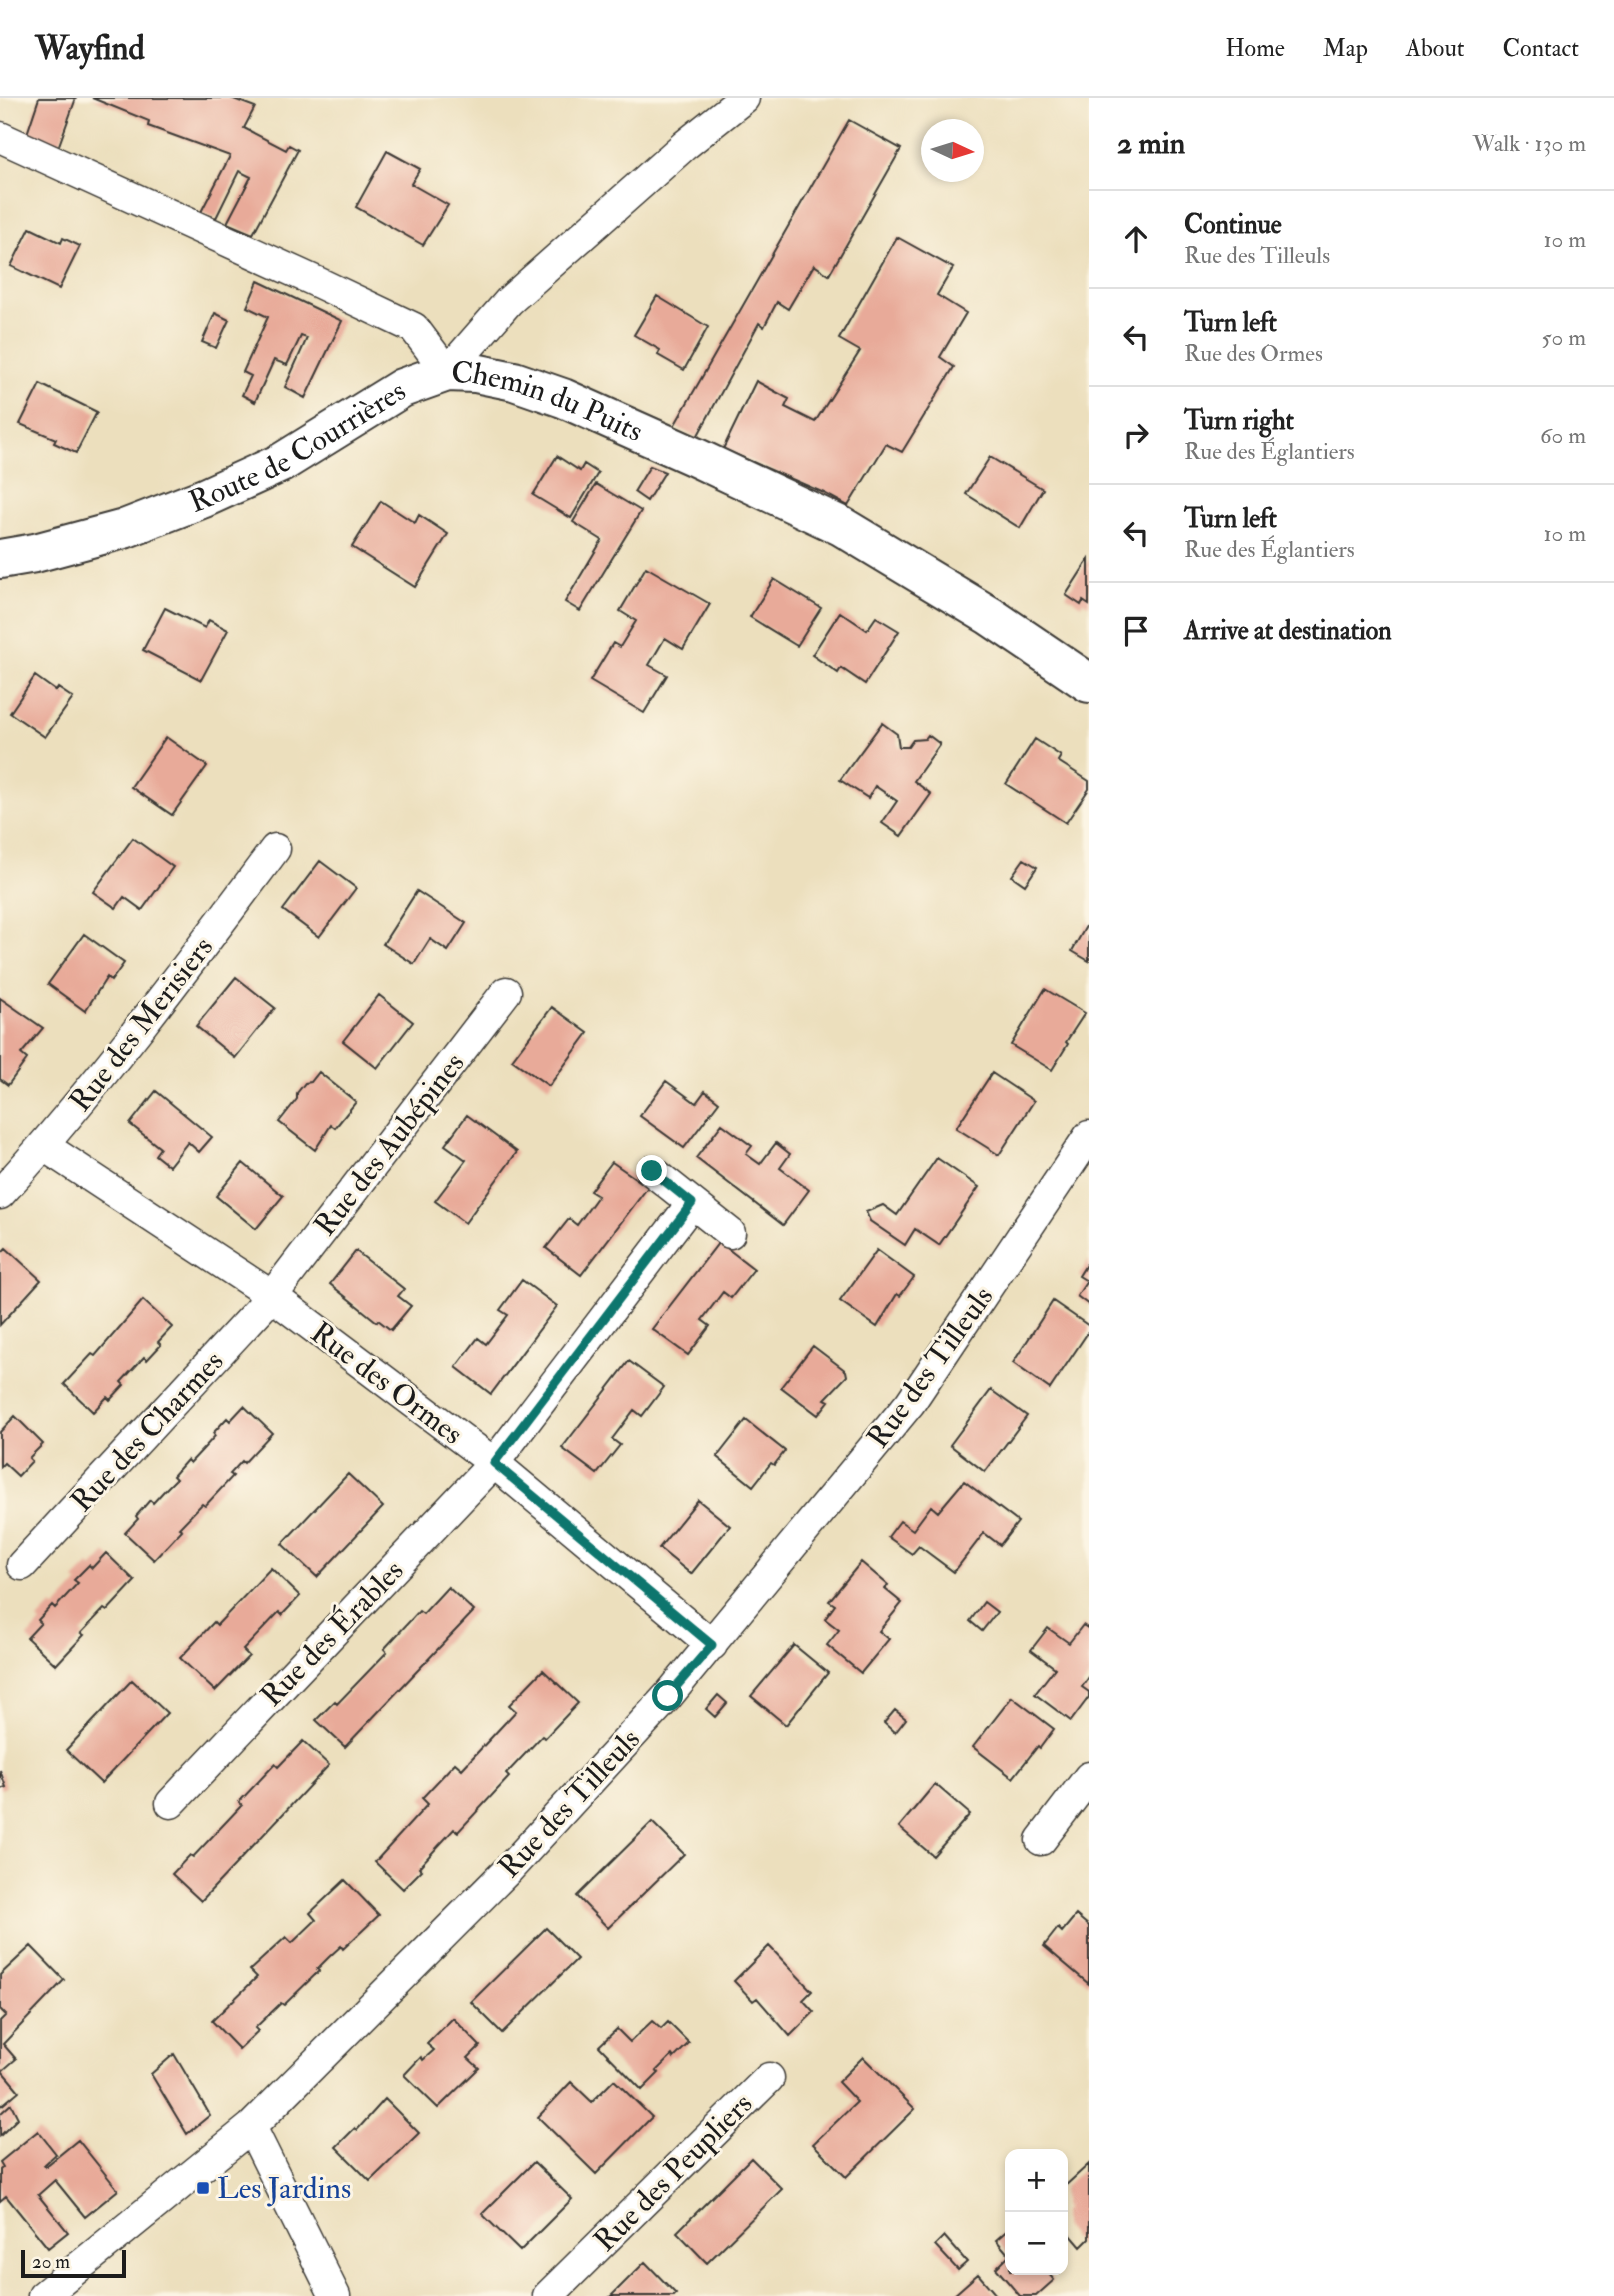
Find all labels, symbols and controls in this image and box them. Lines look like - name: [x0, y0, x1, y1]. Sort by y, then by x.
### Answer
- text: Wayfind: [35, 28, 145, 69]
- text: Home: [1225, 33, 1285, 64]
- text: Map: [1323, 33, 1368, 64]
- text: About: [1406, 33, 1465, 64]
- text: Contact: [1503, 33, 1579, 64]
- north arrow: [921, 119, 984, 182]
- text: 2 min: [1117, 125, 1185, 162]
- text: Walk · 130 m: [1473, 129, 1586, 158]
- text: Continue: [1184, 209, 1282, 241]
- icon: ahead: [1117, 220, 1155, 258]
- text: 10 m: [1543, 225, 1586, 254]
- text: Rue des Tilleuls: [1184, 241, 1330, 270]
- text: Turn left: [1184, 307, 1277, 339]
- icon: left: [1117, 318, 1155, 356]
- text: 50 m: [1542, 323, 1586, 352]
- text: Rue des Ormes: [1184, 339, 1323, 368]
- street label: Chemin du Puits: [451, 354, 648, 450]
- street label: Route de Courrières: [184, 372, 412, 521]
- text: Turn right: [1184, 405, 1294, 437]
- icon: right: [1117, 416, 1155, 454]
- text: 60 m: [1540, 421, 1586, 450]
- text: Rue des Églantiers: [1184, 437, 1355, 466]
- text: Turn left: [1184, 503, 1277, 535]
- icon: left: [1117, 514, 1155, 552]
- text: 10 m: [1543, 519, 1586, 548]
- text: Rue des Églantiers: [1184, 535, 1355, 564]
- icon: arrive: [1117, 612, 1155, 650]
- text: Arrive at destination: [1184, 615, 1392, 647]
- street label: Rue des Merisiers: [62, 929, 221, 1119]
- street label: Rue des Aubépines: [306, 1045, 472, 1243]
- route end: [636, 1155, 667, 1186]
- street label: Rue des Tilleuls: [859, 1279, 1001, 1455]
- street label: Rue des Ormes: [303, 1314, 470, 1453]
- street label: Rue des Charmes: [63, 1343, 231, 1520]
- street label: Rue des Érables: [253, 1552, 411, 1714]
- route start: [652, 1680, 683, 1711]
- street label: Rue des Tilleuls: [491, 1721, 648, 1886]
- street label: Rue des Peupliers: [586, 2085, 760, 2259]
- map controls: [1005, 2149, 1068, 2275]
- button: +: [1005, 2149, 1068, 2212]
- place label: Les Jardins: [217, 2170, 351, 2207]
- marker: Les Jardins: [195, 2180, 211, 2196]
- button: −: [1005, 2212, 1068, 2275]
- scale bar: [21, 2247, 126, 2279]
- text: 20 m: [32, 2250, 70, 2274]

